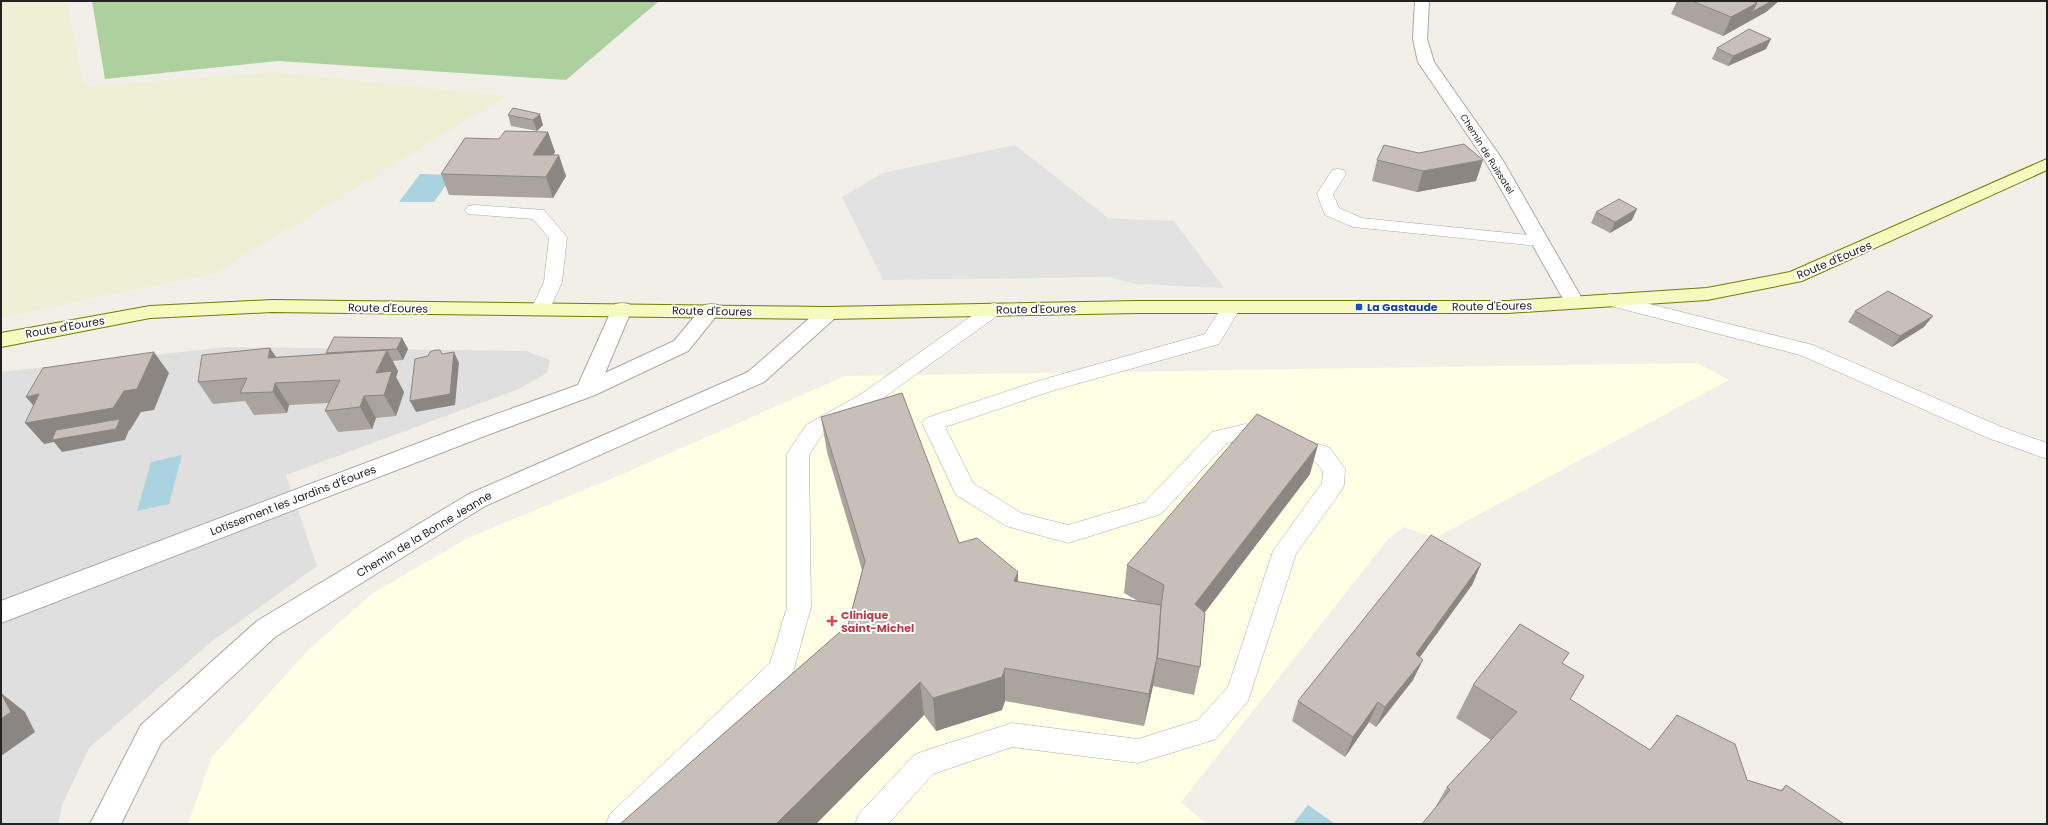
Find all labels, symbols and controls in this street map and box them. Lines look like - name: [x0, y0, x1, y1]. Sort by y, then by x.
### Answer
- street label: Chemin de Ruissatel: [1458, 112, 1516, 196]
- street label: Route d'Eoures: [1794, 237, 1874, 283]
- street label: Route d'Eoures: [1452, 297, 1532, 315]
- street label: Route d'Eoures: [348, 299, 428, 317]
- place label: La Gastaude: [1367, 299, 1438, 315]
- street label: Route d'Eoures: [996, 300, 1076, 318]
- street label: Route d'Eoures: [672, 302, 752, 320]
- marker: La Gastaude: [1354, 302, 1364, 312]
- street label: Route d'Eoures: [24, 312, 106, 342]
- street label: Lotissement les Jardins d’Éoures: [208, 461, 379, 539]
- street label: Chemin de la Bonne Jeanne: [353, 487, 495, 581]
- place label: Clinique Saint-Michel: [841, 607, 914, 636]
- marker: Clinique Saint-Michel: [826, 615, 838, 627]

